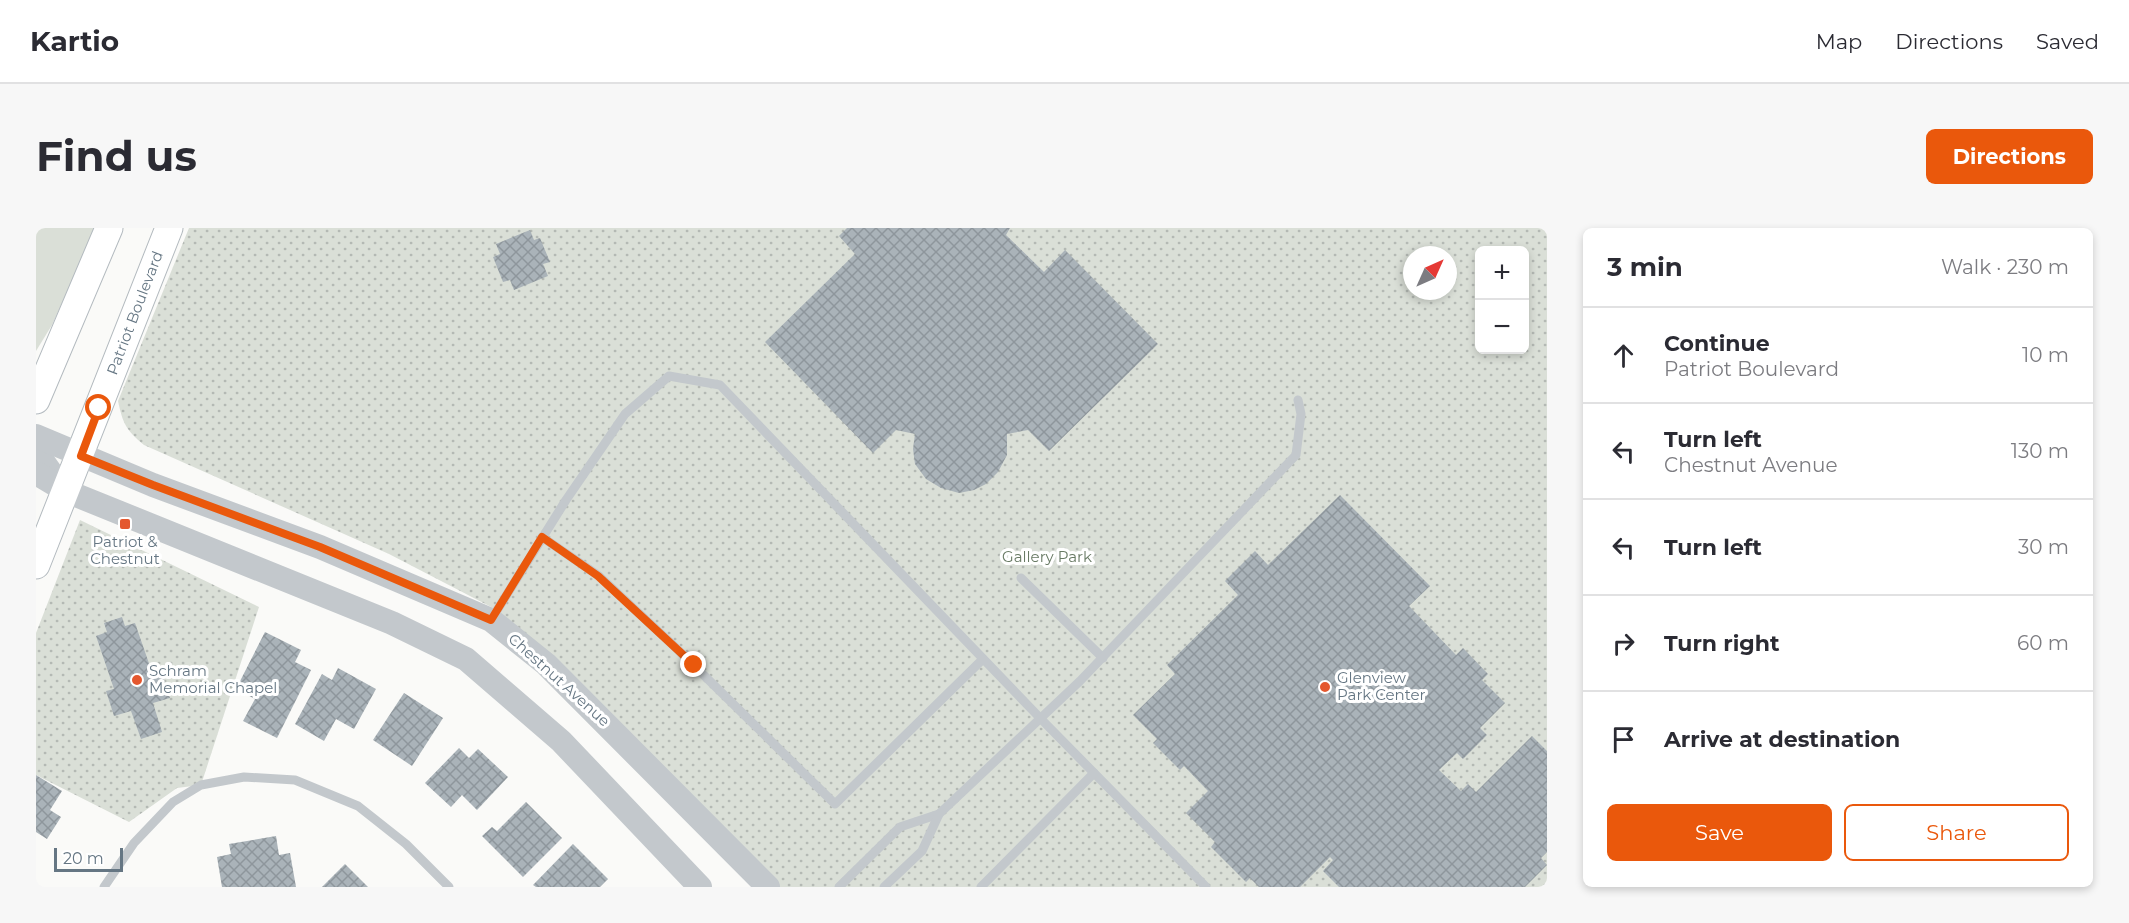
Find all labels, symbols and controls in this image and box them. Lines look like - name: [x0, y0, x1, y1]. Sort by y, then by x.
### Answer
- text: Kartio: [30, 24, 119, 58]
- text: Map: [1816, 29, 1862, 54]
- text: Directions: [1895, 29, 2003, 54]
- text: Saved: [2036, 29, 2099, 54]
- button: Directions: [1926, 129, 2093, 184]
- text: Find us: [36, 130, 197, 182]
- north arrow: [1403, 246, 1457, 300]
- map controls: [1475, 246, 1529, 354]
- button: +: [1475, 246, 1529, 300]
- street label: Patriot Boulevard: [102, 248, 167, 378]
- text: 3 min: [1607, 251, 1683, 283]
- text: Walk · 230 m: [1941, 255, 2069, 279]
- button: −: [1475, 300, 1529, 354]
- text: Continue: [1664, 330, 1770, 357]
- icon: ahead: [1607, 339, 1640, 372]
- text: 10 m: [2022, 343, 2069, 367]
- text: Patriot Boulevard: [1664, 357, 1839, 381]
- route start: [85, 394, 111, 420]
- text: Turn left: [1664, 426, 1762, 453]
- icon: left: [1607, 435, 1640, 468]
- text: 130 m: [2011, 439, 2069, 463]
- text: Chestnut Avenue: [1664, 453, 1837, 477]
- marker: Patriot & Chestnut: [118, 517, 132, 531]
- icon: left: [1607, 531, 1640, 564]
- place label: Patriot & Chestnut: [90, 532, 160, 568]
- text: Turn left: [1664, 534, 1762, 561]
- text: 30 m: [2018, 535, 2069, 559]
- park label: Gallery Park: [1002, 547, 1092, 566]
- icon: right: [1607, 627, 1640, 660]
- street label: Chestnut Avenue: [505, 629, 614, 730]
- text: Turn right: [1664, 630, 1779, 657]
- text: 60 m: [2017, 631, 2069, 655]
- route end: [680, 651, 706, 677]
- place label: Schram Memorial Chapel: [149, 661, 277, 697]
- place label: Glenview Park Center: [1337, 668, 1426, 704]
- marker: Schram Memorial Chapel: [130, 673, 144, 687]
- marker: Glenview Park Center: [1318, 680, 1332, 694]
- icon: arrive: [1607, 723, 1640, 756]
- text: Arrive at destination: [1664, 726, 1900, 753]
- button: Save: [1607, 804, 1832, 861]
- button: Share: [1844, 804, 2069, 861]
- scale bar: [54, 845, 123, 872]
- text: 20 m: [63, 849, 104, 868]

